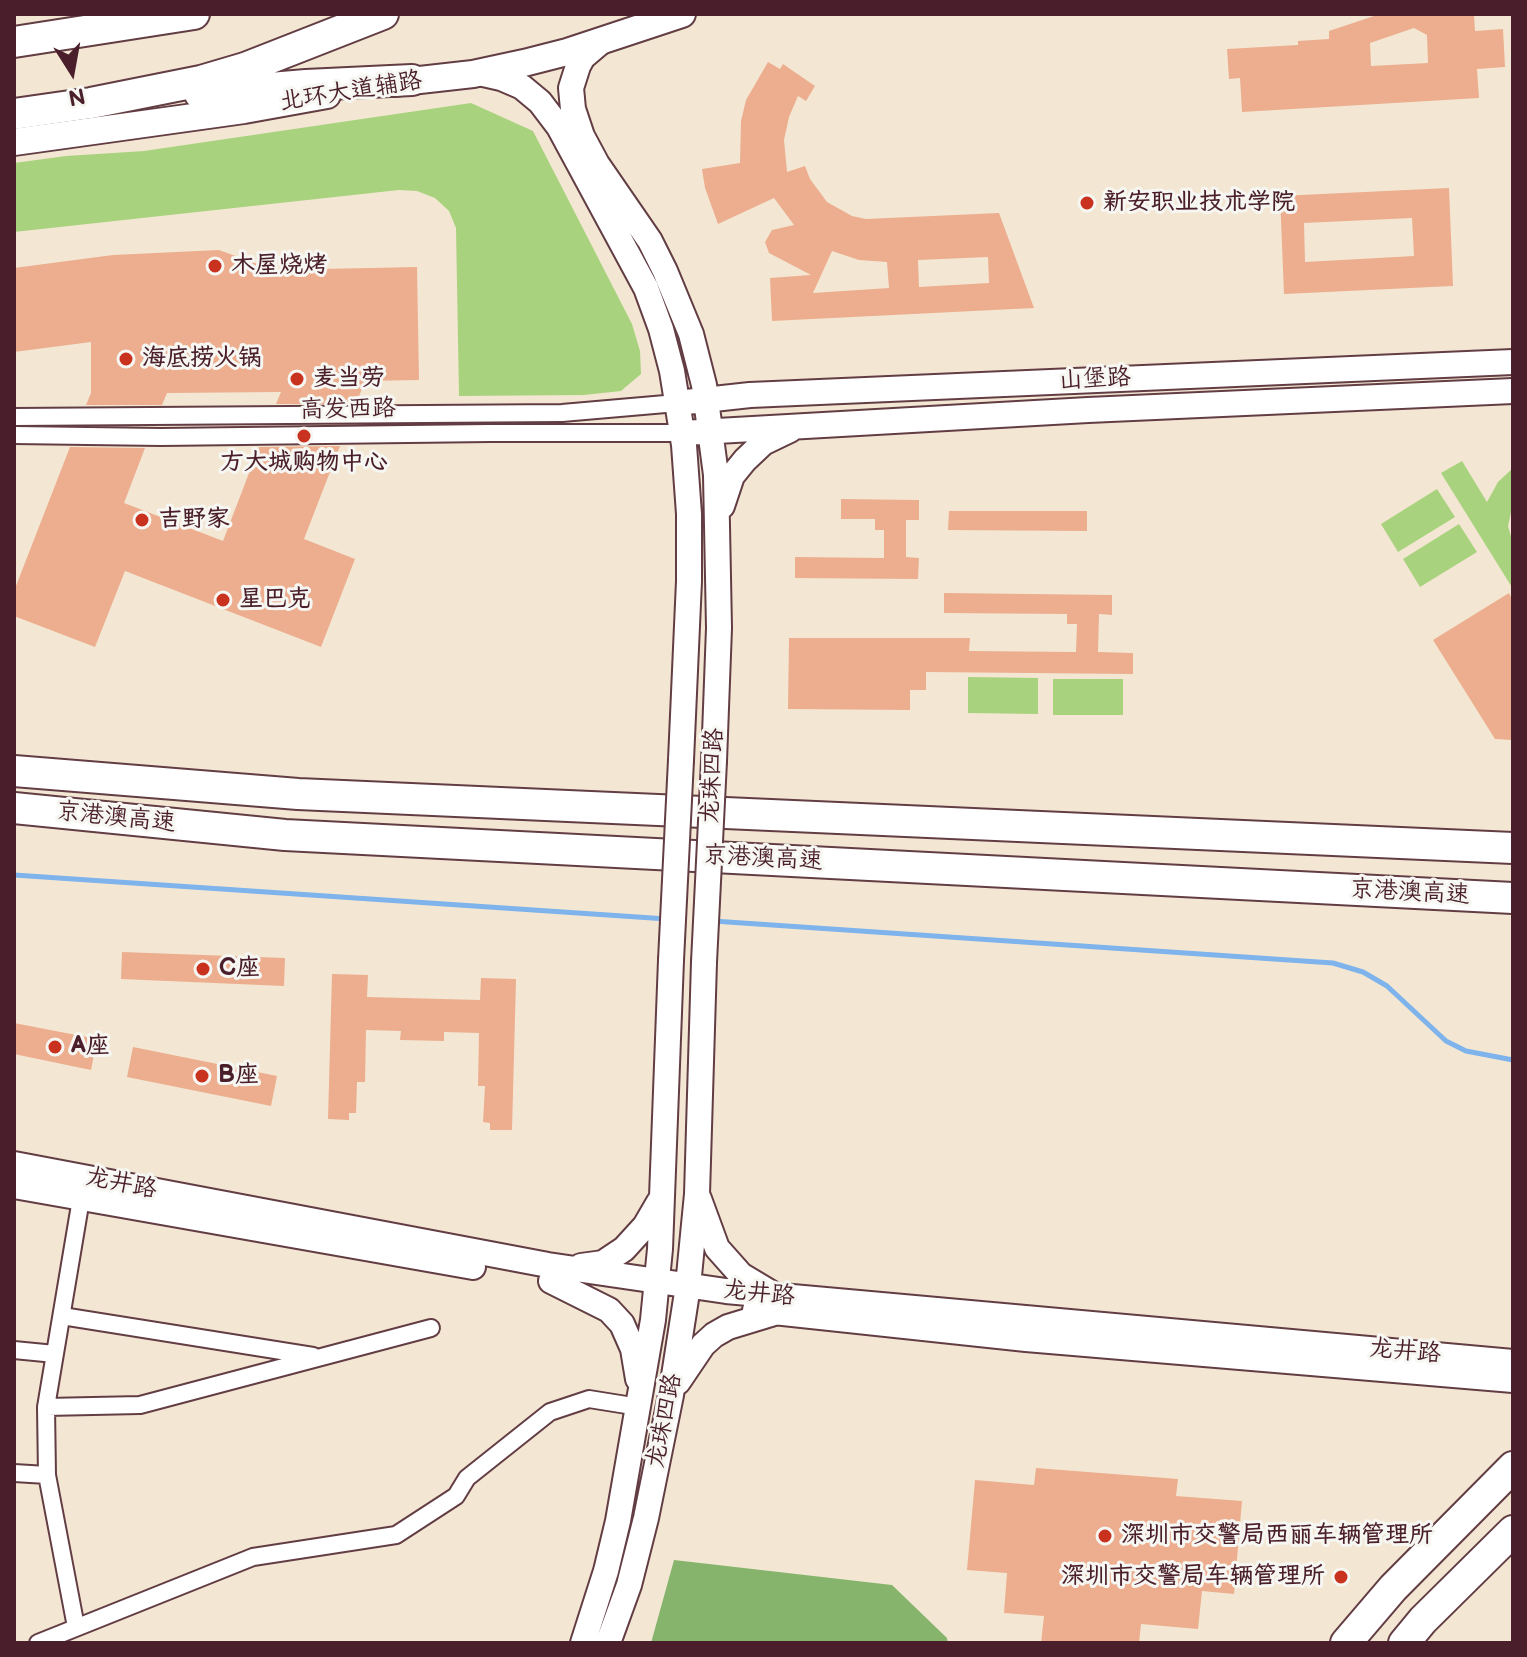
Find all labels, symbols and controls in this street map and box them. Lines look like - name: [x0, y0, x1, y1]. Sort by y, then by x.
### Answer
- north arrow: [32, 32, 112, 112]
- street label: 北环大道辅路: [278, 67, 424, 117]
- text: N: [66, 81, 87, 111]
- place label: 新安职业技术学院: [1103, 189, 1295, 217]
- marker: 新安职业技术学院: [1078, 194, 1096, 212]
- place label: 木屋烧烤: [231, 252, 327, 280]
- marker: 木屋烧烤: [206, 257, 224, 275]
- place label: 海底捞火锅: [142, 345, 262, 373]
- marker: 海底捞火锅: [117, 350, 135, 368]
- street label: 山堡路: [1058, 364, 1132, 396]
- place label: 麦当劳: [313, 365, 385, 393]
- marker: 麦当劳: [288, 370, 306, 388]
- street label: 高发西路: [300, 395, 396, 425]
- marker: 方大城购物中心: [295, 427, 313, 445]
- place label: 方大城购物中心: [220, 449, 388, 477]
- place label: 吉野家: [158, 506, 230, 534]
- marker: 吉野家: [133, 511, 151, 529]
- place label: 星巴克: [239, 586, 311, 614]
- marker: 星巴克: [214, 591, 232, 609]
- street label: 龙珠四路: [696, 727, 730, 825]
- street label: 京港澳高速: [55, 797, 177, 839]
- street label: 京港澳高速: [702, 841, 824, 877]
- street label: 京港澳高速: [1349, 875, 1471, 911]
- place label: C座: [219, 955, 260, 983]
- marker: C座: [194, 960, 212, 978]
- place label: A座: [71, 1033, 110, 1061]
- marker: A座: [46, 1038, 64, 1056]
- place label: B座: [218, 1062, 259, 1090]
- marker: B座: [193, 1067, 211, 1085]
- street label: 龙井路: [83, 1163, 159, 1205]
- street label: 龙井路: [722, 1276, 796, 1312]
- street label: 龙井路: [1368, 1335, 1442, 1369]
- street label: 龙珠四路: [642, 1371, 688, 1471]
- place label: 深圳市交警局西丽车辆管理所: [1121, 1522, 1433, 1550]
- marker: 深圳市交警局西丽车辆管理所: [1096, 1527, 1114, 1545]
- place label: 深圳市交警局车辆管理所: [1061, 1563, 1325, 1591]
- marker: 深圳市交警局车辆管理所: [1332, 1568, 1350, 1586]

